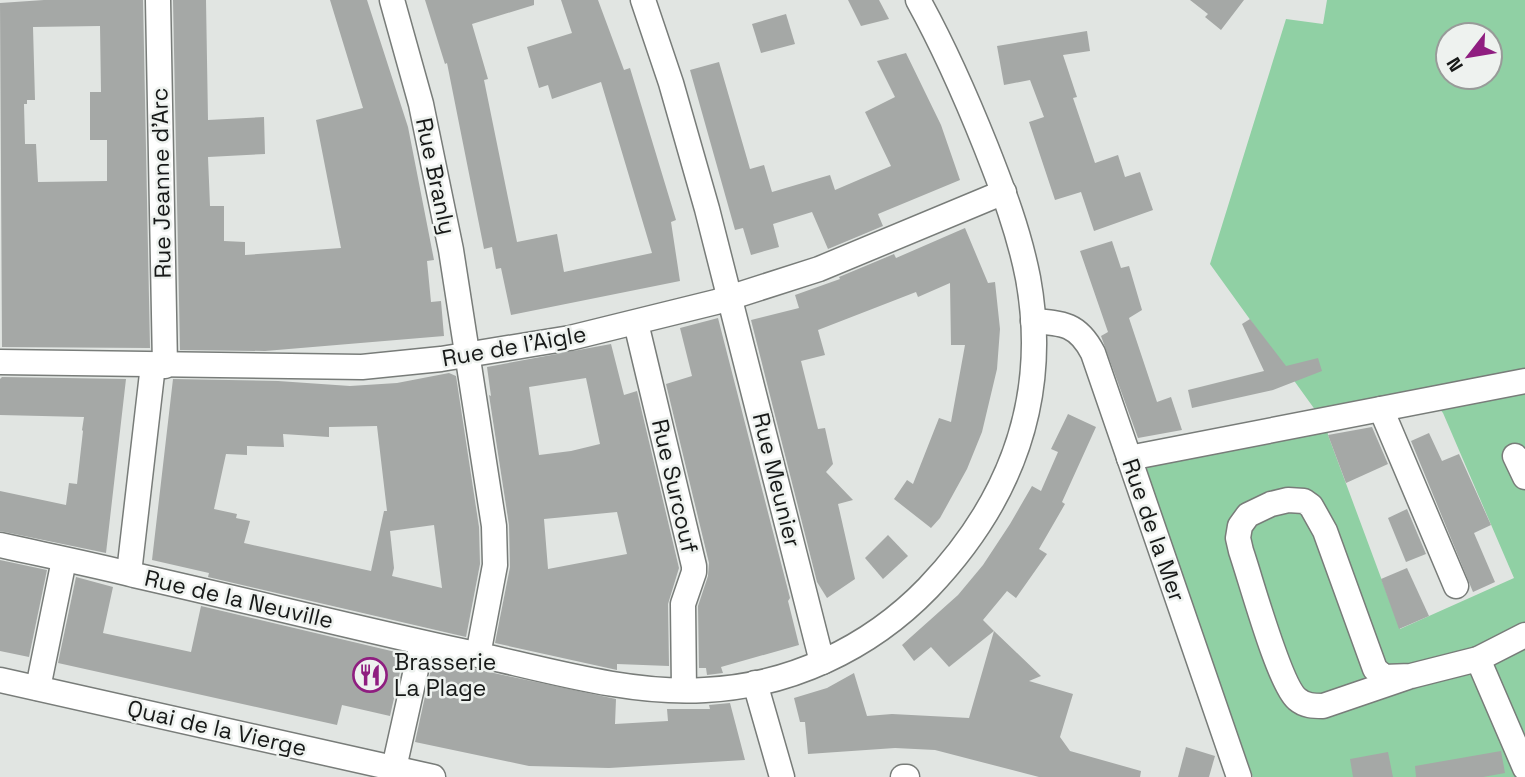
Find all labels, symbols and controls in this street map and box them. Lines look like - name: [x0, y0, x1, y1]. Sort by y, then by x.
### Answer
- north arrow: [1434, 21, 1504, 91]
- text: N: [1441, 53, 1469, 76]
- street label: Rue Jeanne d'Arc: [144, 87, 178, 279]
- street label: Rue Branly: [409, 115, 463, 237]
- street label: Rue de l'Aigle: [439, 319, 589, 373]
- street label: Rue Meunier: [746, 410, 808, 550]
- street label: Rue Surcouf: [645, 416, 705, 556]
- street label: Rue de la Mer: [1115, 454, 1193, 606]
- street label: Rue de la Neuville: [142, 563, 336, 635]
- place label: Brasserie La Plage: [394, 647, 496, 703]
- restaurant icon: Brasserie La Plage: [351, 656, 389, 694]
- street label: Quai de la Vierge: [124, 693, 310, 763]

